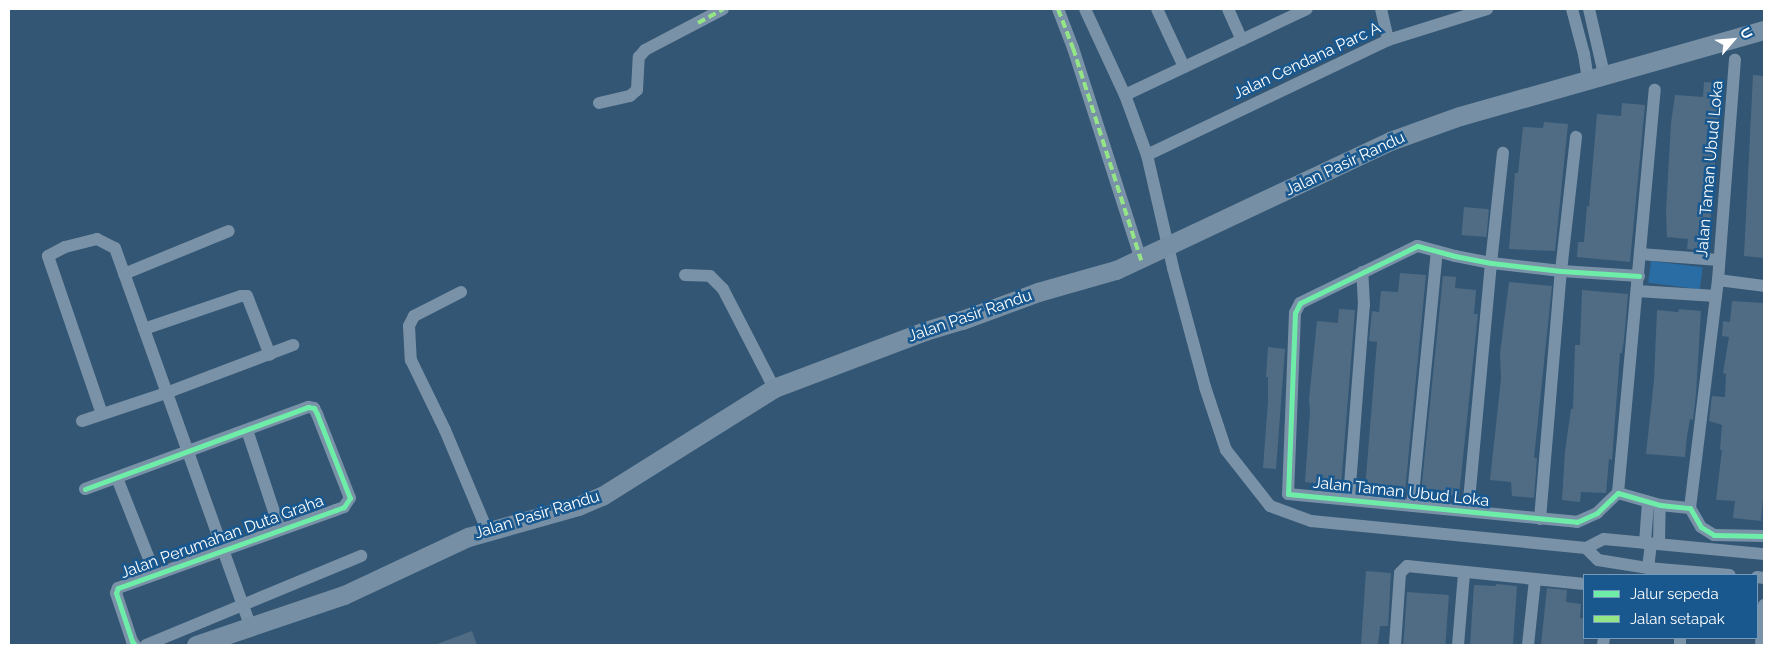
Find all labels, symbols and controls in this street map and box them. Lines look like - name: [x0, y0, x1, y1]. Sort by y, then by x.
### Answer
- north arrow: [1708, 15, 1758, 65]
- street label: Jalan Cendana Parc A: [1230, 18, 1384, 104]
- text: U: [1737, 25, 1756, 41]
- street label: Jalan Taman Ubud Loka: [1693, 80, 1727, 258]
- street label: Jalan Pasir Randu: [1282, 128, 1408, 200]
- street label: Jalan Pasir Randu: [905, 286, 1035, 346]
- street label: Jalan Taman Ubud Loka: [1312, 473, 1490, 511]
- street label: Jalan Pasir Randu: [472, 487, 602, 543]
- street label: Jalan Perumahan Duta Graha: [118, 491, 326, 583]
- legend: [1583, 574, 1758, 639]
- text: Jalur sepeda: [1630, 585, 1719, 603]
- text: Jalan setapak: [1630, 610, 1725, 628]

